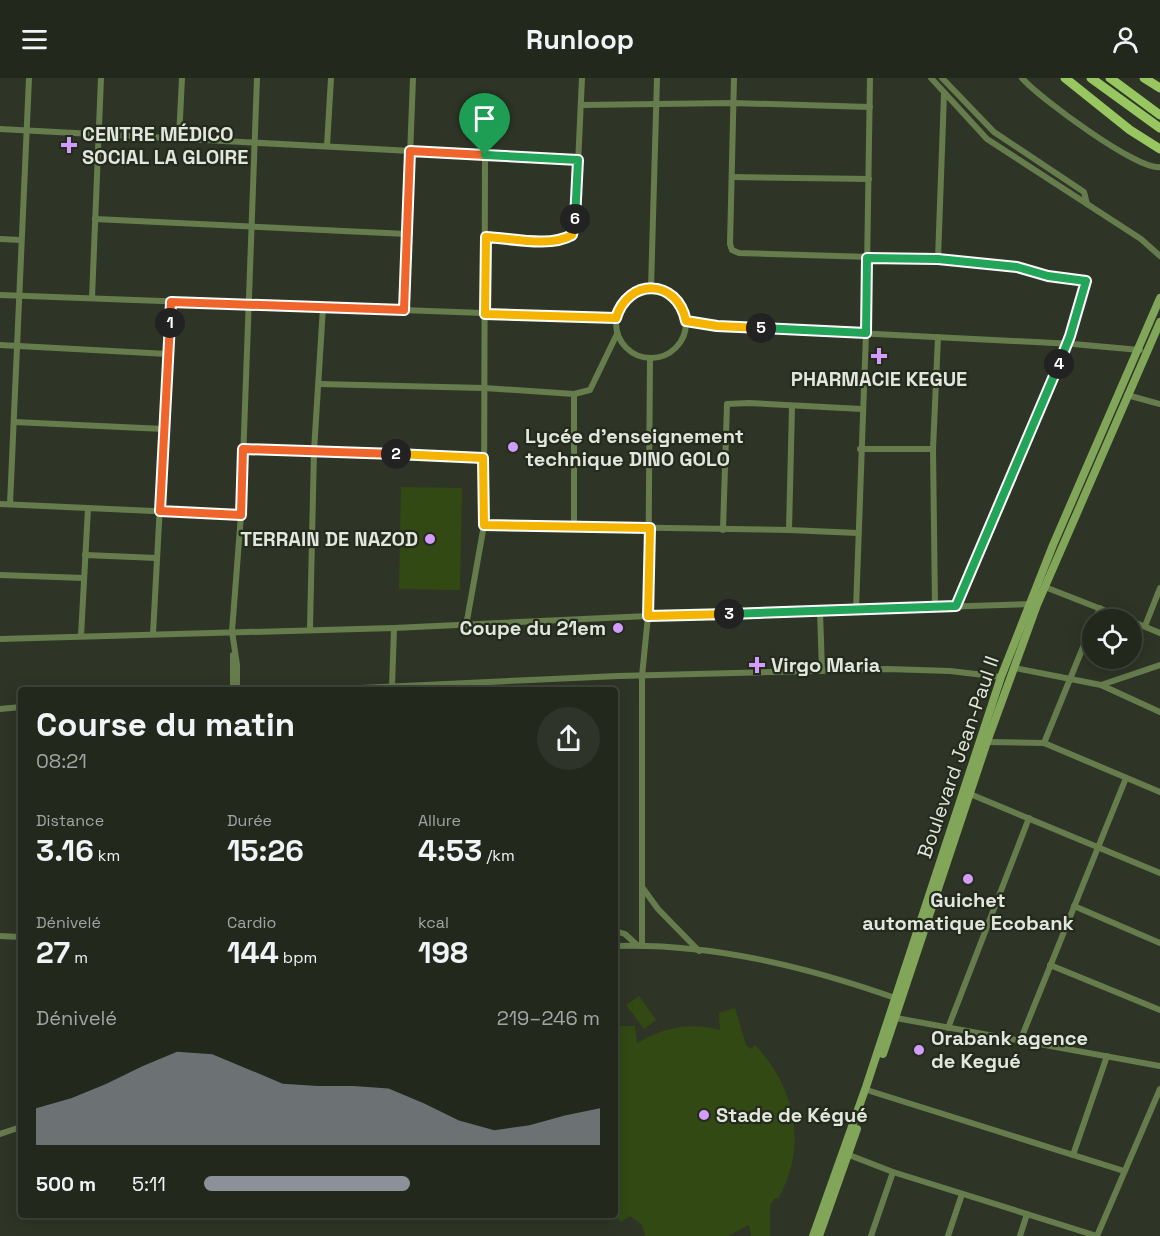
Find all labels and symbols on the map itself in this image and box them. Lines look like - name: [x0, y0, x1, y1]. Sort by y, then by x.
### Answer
- pin: [459, 93, 510, 155]
- place label: CENTRE MÉDICO SOCIAL LA GLOIRE: [82, 121, 248, 170]
- marker: CENTRE MÉDICO SOCIAL LA GLOIRE: [60, 136, 78, 154]
- pin: 6: [560, 204, 590, 234]
- pin: 1: [155, 308, 185, 338]
- pin: 5: [746, 313, 776, 343]
- marker: PHARMACIE KEGUE: [870, 347, 888, 365]
- pin: 4: [1044, 349, 1074, 379]
- place label: PHARMACIE KEGUE: [791, 366, 967, 392]
- place label: Lycée d'enseignement technique DINO GOLO: [525, 423, 744, 472]
- pin: 2: [381, 439, 411, 469]
- marker: Lycée d'enseignement technique DINO GOLO: [506, 440, 520, 454]
- place label: TERRAIN DE NAZOD: [240, 526, 418, 552]
- marker: TERRAIN DE NAZOD: [423, 532, 437, 546]
- pin: 3: [714, 599, 744, 629]
- place label: Coupe du 21em: [459, 615, 606, 641]
- marker: Coupe du 21em: [611, 621, 625, 635]
- place label: Virgo Maria: [771, 652, 881, 678]
- street label: Boulevard Jean-Paul II: [911, 652, 1005, 862]
- marker: Virgo Maria: [748, 656, 766, 674]
- marker: Guichet automatique Ecobank: [961, 872, 975, 886]
- place label: Guichet automatique Ecobank: [862, 887, 1074, 936]
- place label: Orabank agence de Kegué: [931, 1025, 1088, 1074]
- marker: Orabank agence de Kegué: [912, 1043, 926, 1057]
- place label: Stade de Kégué: [716, 1102, 868, 1128]
- marker: Stade de Kégué: [697, 1108, 711, 1122]

